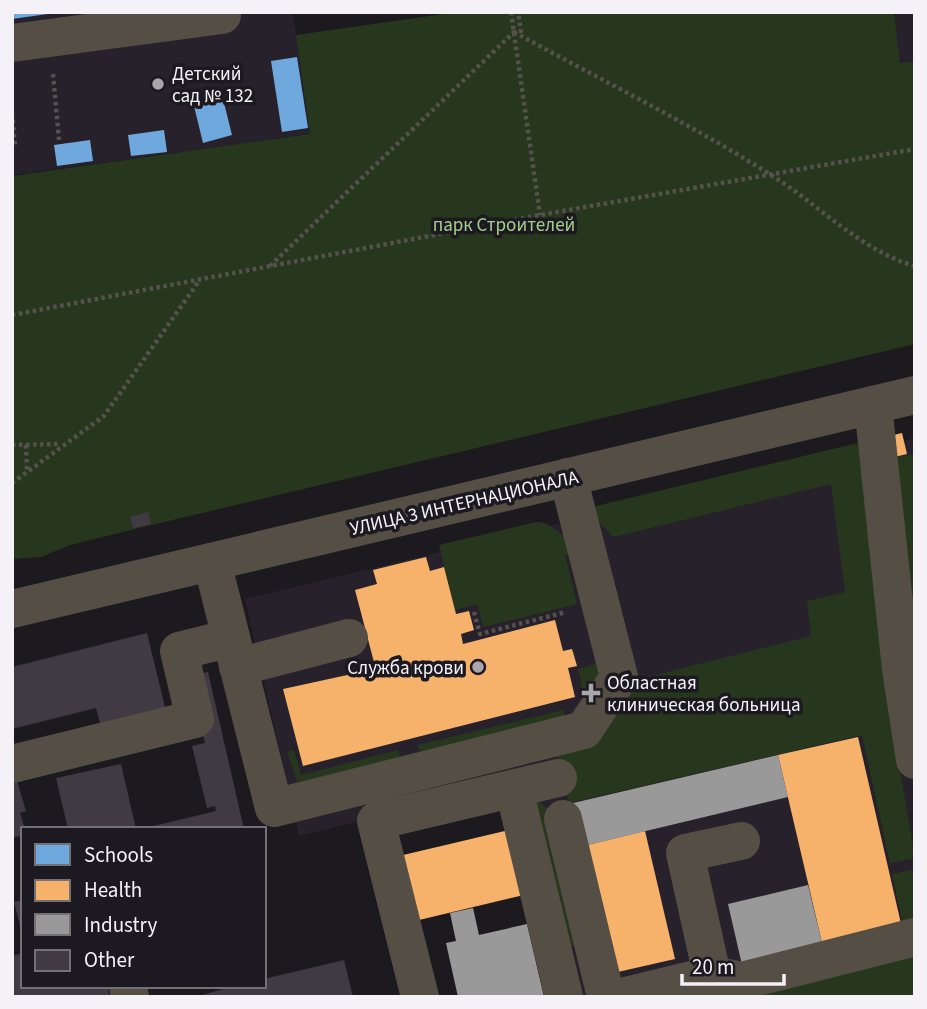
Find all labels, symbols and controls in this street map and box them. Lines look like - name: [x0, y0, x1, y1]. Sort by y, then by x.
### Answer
- place label: Детский сад № 132: [172, 61, 253, 110]
- marker: Детский сад № 132: [150, 76, 166, 92]
- park label: парк Строителей: [433, 212, 575, 239]
- street label: УЛИЦА 3 ИНТЕРНАЦИОНАЛА: [348, 464, 582, 543]
- place label: Служба крови: [347, 655, 464, 682]
- marker: Служба крови: [470, 659, 486, 675]
- place label: Областная клиническая больница: [607, 670, 801, 719]
- marker: Областная клиническая больница: [581, 683, 601, 703]
- legend: [21, 827, 266, 988]
- text: Schools: [84, 840, 153, 870]
- text: Health: [84, 875, 142, 905]
- text: Industry: [84, 910, 157, 940]
- scale bar: [682, 942, 783, 986]
- text: Other: [84, 945, 135, 975]
- text: 20 m: [692, 952, 734, 982]

